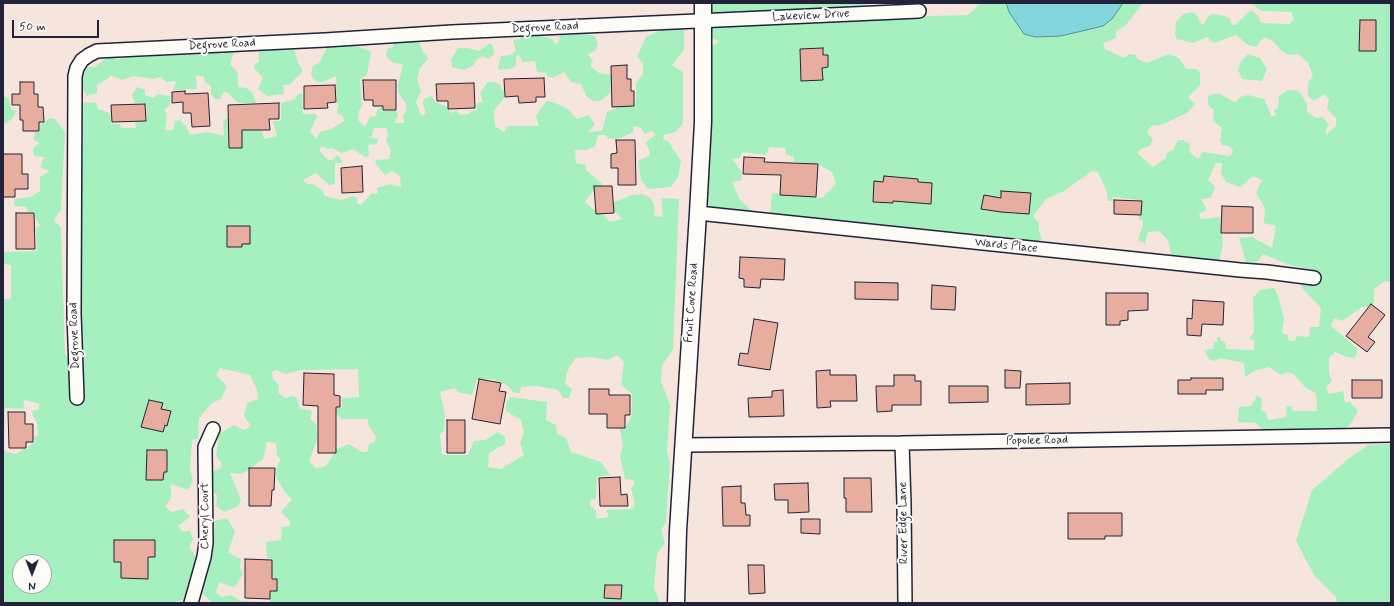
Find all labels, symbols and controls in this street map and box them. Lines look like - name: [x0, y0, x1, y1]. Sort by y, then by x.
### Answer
- street label: Lakeview Drive: [772, 7, 850, 25]
- scale bar: [14, 12, 101, 38]
- text: 50 m: [19, 19, 46, 35]
- street label: Degrove Road: [511, 19, 579, 37]
- street label: Degrove Road: [188, 36, 256, 54]
- street label: Wards Place: [974, 236, 1038, 256]
- street label: Fruit Cove Road: [682, 263, 702, 343]
- street label: Degrove Road: [67, 302, 83, 370]
- street label: Popolee Road: [1006, 433, 1068, 449]
- street label: River Edge Lane: [896, 482, 912, 564]
- street label: Cheryl Court: [198, 483, 212, 549]
- north arrow: [12, 554, 52, 594]
- text: N: [28, 578, 36, 592]

